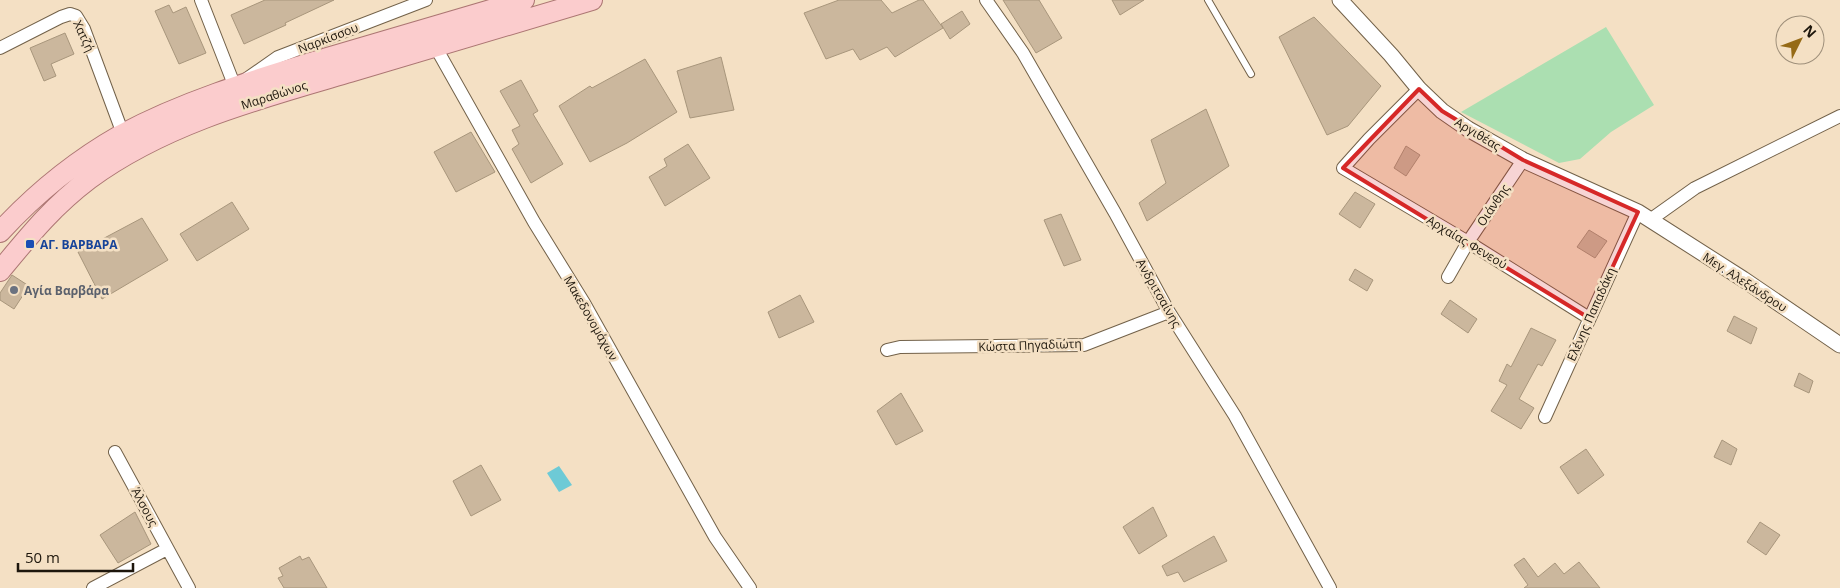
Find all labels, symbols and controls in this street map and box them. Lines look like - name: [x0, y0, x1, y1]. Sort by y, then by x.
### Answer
- north arrow: [1775, 15, 1825, 65]
- street label: Χατζή: [69, 17, 99, 55]
- street label: Ναρκίσσου: [295, 19, 361, 57]
- text: N: [1799, 20, 1821, 42]
- street label: Μαραθώνος: [239, 76, 309, 114]
- street label: Αργιθέας: [1452, 114, 1504, 155]
- street label: Οιάνθης: [1473, 180, 1513, 229]
- street label: Αρχαίας Φενεού: [1424, 211, 1510, 273]
- place label: ΑΓ. ΒΑΡΒΑΡΑ: [40, 236, 118, 253]
- marker: ΑΓ. ΒΑΡΒΑΡΑ: [24, 238, 36, 250]
- street label: Μεγ. Αλεξάνδρου: [1700, 248, 1790, 316]
- street label: Ανδριτσαίνης: [1132, 256, 1186, 331]
- street label: Ελένης Παπαδάκη: [1563, 264, 1619, 364]
- street label: Μακεδονομάχων: [560, 272, 622, 364]
- place label: Αγία Βαρβάρα: [24, 282, 109, 299]
- marker: Αγία Βαρβάρα: [8, 284, 20, 296]
- street label: Κώστα Πηγαδιώτη: [978, 335, 1082, 355]
- street label: Άλσους: [128, 485, 162, 530]
- scale bar: [18, 540, 132, 572]
- text: 50 m: [25, 547, 60, 567]

